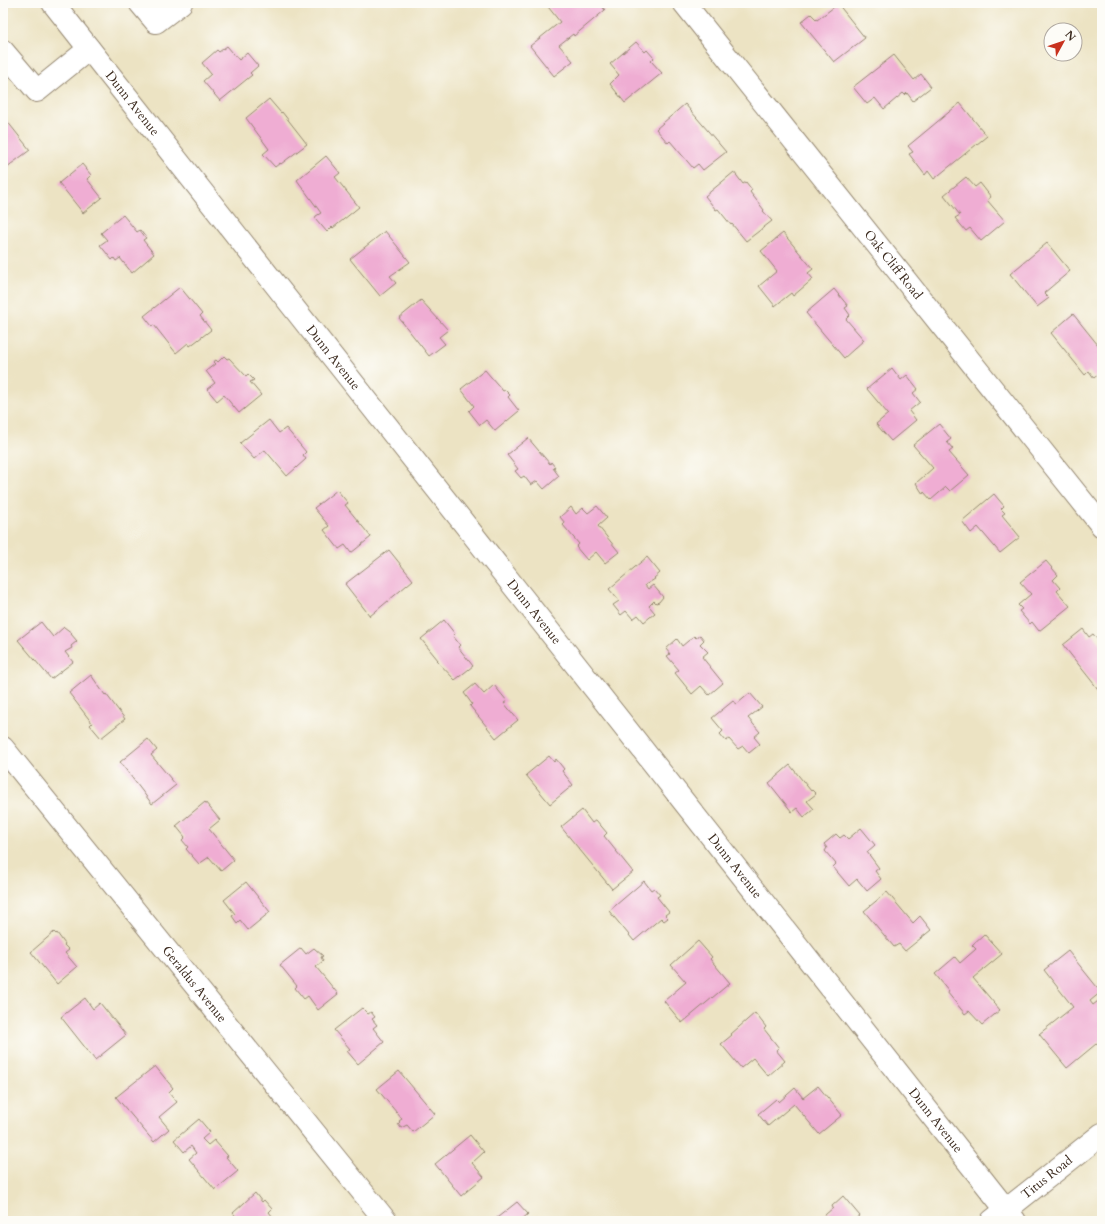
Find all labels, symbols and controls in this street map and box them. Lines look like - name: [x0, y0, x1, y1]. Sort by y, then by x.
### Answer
- north arrow: [1043, 22, 1083, 62]
- text: N: [1061, 27, 1079, 45]
- street label: Dunn Avenue: [101, 67, 164, 140]
- street label: Oak Cliff Road: [860, 226, 927, 303]
- street label: Dunn Avenue: [302, 321, 364, 394]
- street label: Dunn Avenue: [503, 576, 565, 648]
- street label: Dunn Avenue: [704, 830, 766, 903]
- street label: Geraldus Avenue: [158, 942, 231, 1027]
- street label: Dunn Avenue: [904, 1084, 967, 1157]
- street label: Titus Road: [1017, 1152, 1076, 1204]

